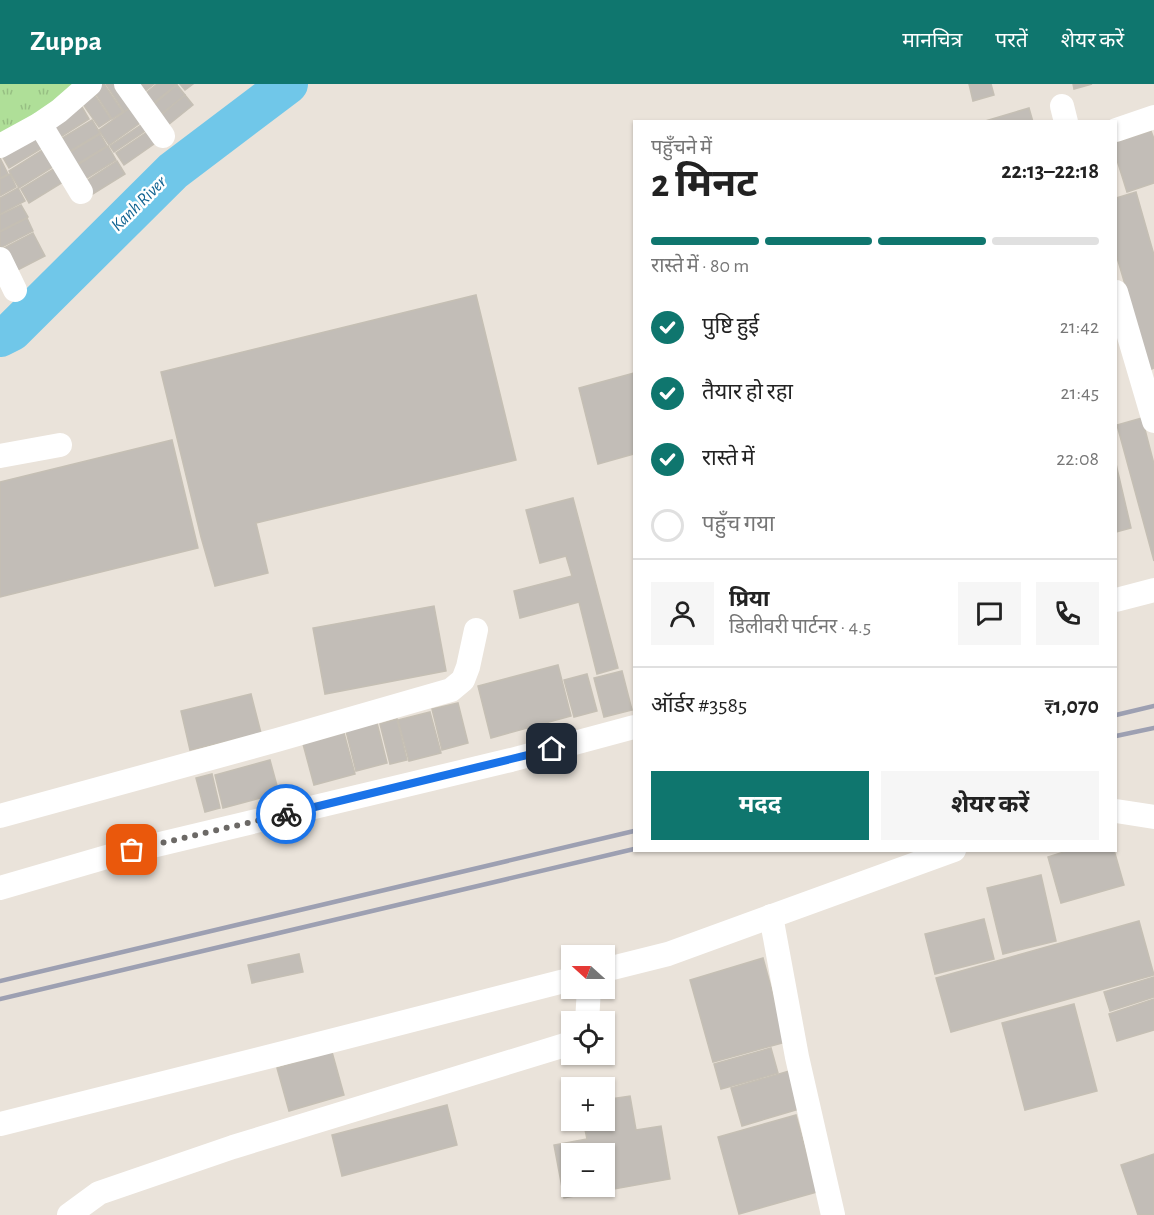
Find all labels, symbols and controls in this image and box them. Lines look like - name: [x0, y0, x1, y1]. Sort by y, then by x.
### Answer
- text: Zuppa: [30, 28, 102, 56]
- text: मानचित्र: [902, 30, 962, 51]
- text: परतें: [995, 30, 1028, 51]
- text: शेयर करें: [1061, 30, 1124, 51]
- text: पहुँचने में: [651, 138, 712, 158]
- text: 22:13–22:18: [1001, 160, 1099, 182]
- text: 2 मिनट: [651, 165, 757, 204]
- water label: Kanh River: [108, 172, 171, 235]
- text: रास्ते में · 80 m: [651, 256, 749, 276]
- icon: check: [651, 311, 684, 344]
- text: पुष्टि हुई: [702, 315, 759, 337]
- text: 21:42: [1060, 317, 1099, 337]
- icon: check: [651, 377, 684, 410]
- text: तैयार हो रहा: [702, 381, 793, 403]
- text: 21:45: [1060, 383, 1099, 403]
- icon: check: [651, 443, 684, 476]
- text: रास्ते में: [702, 447, 755, 469]
- text: 22:08: [1056, 449, 1099, 469]
- text: पहुँच गया: [702, 513, 775, 535]
- button: person: [651, 582, 714, 645]
- button: chat: [958, 582, 1021, 645]
- button: phone: [1036, 582, 1099, 645]
- text: प्रिया: [729, 588, 769, 610]
- text: डिलीवरी पार्टनर · 4.5: [729, 617, 871, 637]
- text: ऑर्डर #3585: [651, 694, 747, 716]
- text: ₹1,070: [1044, 695, 1099, 717]
- pin: [526, 723, 577, 774]
- icon: home: [535, 732, 568, 765]
- button: मदद: [651, 771, 869, 840]
- button: शेयर करें: [881, 771, 1099, 840]
- courier: [256, 784, 316, 844]
- icon: bike: [270, 798, 303, 831]
- pin: [106, 824, 157, 875]
- icon: bag: [115, 833, 148, 866]
- north arrow: [561, 945, 615, 999]
- map controls: [561, 945, 615, 1197]
- button: locate: [561, 1011, 615, 1065]
- button: +: [561, 1077, 615, 1131]
- button: −: [561, 1143, 615, 1197]

